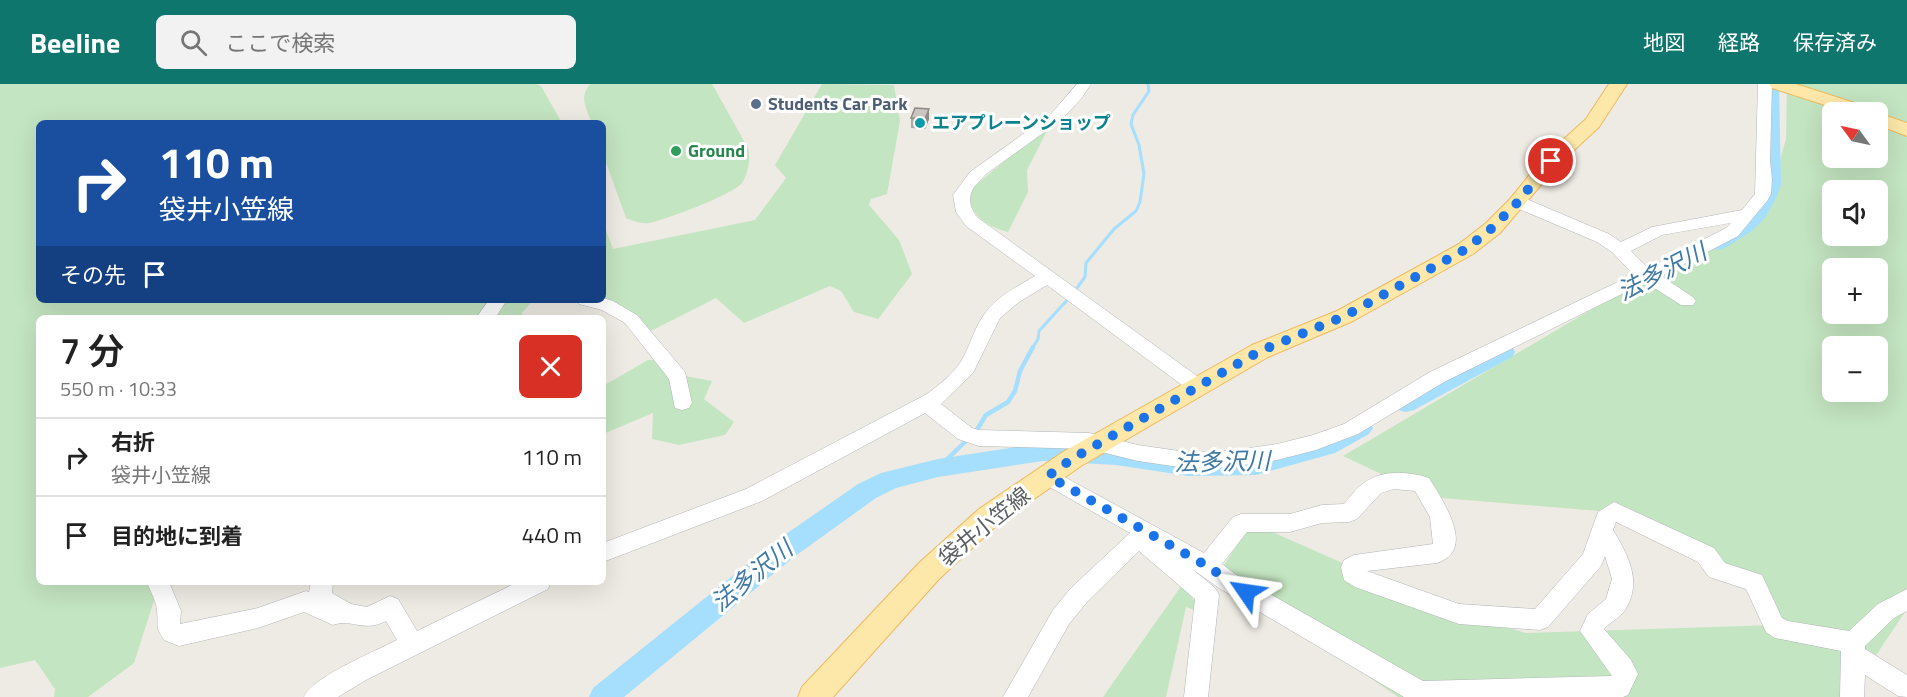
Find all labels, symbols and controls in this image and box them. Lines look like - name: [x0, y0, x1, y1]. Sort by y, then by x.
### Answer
- search box: [156, 15, 576, 69]
- text: Beeline: [30, 21, 120, 64]
- icon: search: [177, 26, 210, 59]
- text: ここで検索: [225, 26, 335, 60]
- text: 地図: [1643, 26, 1685, 58]
- text: 経路: [1718, 26, 1760, 58]
- text: 保存済み: [1793, 26, 1877, 58]
- place label: Students Car Park: [768, 90, 908, 117]
- marker: Students Car Park: [749, 97, 763, 111]
- north arrow: [1822, 102, 1888, 168]
- map controls: [1822, 102, 1888, 402]
- place label: エアプレーンショップ: [932, 109, 1111, 136]
- marker: エアプレーンショップ: [913, 116, 927, 130]
- text: 110 m: [159, 130, 274, 194]
- pin: [1525, 135, 1576, 186]
- place label: Ground: [688, 137, 745, 164]
- icon: right: [60, 144, 138, 222]
- marker: Ground: [669, 144, 683, 158]
- icon: arrive: [1534, 144, 1567, 177]
- button: sound: [1822, 180, 1888, 246]
- text: 袋井小笠線: [159, 188, 294, 229]
- water label: 法多沢川: [1611, 232, 1715, 309]
- text: その先: [60, 258, 126, 292]
- icon: arrive: [138, 258, 171, 291]
- button: +: [1822, 258, 1888, 324]
- text: 7 分: [60, 323, 124, 378]
- button: close: [519, 335, 582, 398]
- button: −: [1822, 336, 1888, 402]
- text: 550 m · 10:33: [60, 373, 177, 404]
- text: 右折: [111, 425, 155, 459]
- text: 110 m: [522, 440, 582, 474]
- icon: right: [60, 441, 93, 474]
- water label: 法多沢川: [1174, 442, 1273, 480]
- text: 袋井小笠線: [111, 459, 211, 490]
- street label: 袋井小笠線: [931, 478, 1037, 574]
- text: 440 m: [522, 518, 582, 552]
- icon: arrive: [60, 519, 93, 552]
- text: 目的地に到着: [111, 519, 243, 553]
- water label: 法多沢川: [703, 529, 802, 619]
- position arrow: [1214, 560, 1278, 624]

